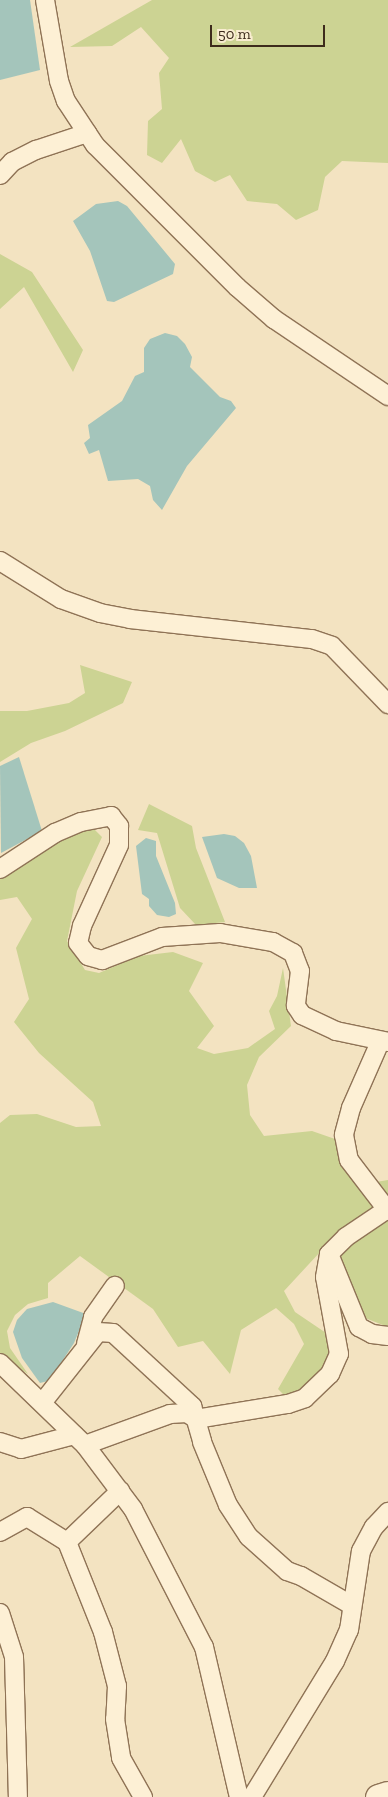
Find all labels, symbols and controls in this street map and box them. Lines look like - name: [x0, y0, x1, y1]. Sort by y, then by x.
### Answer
- scale bar: [213, 15, 328, 47]
- text: 50 m: [218, 25, 251, 43]

